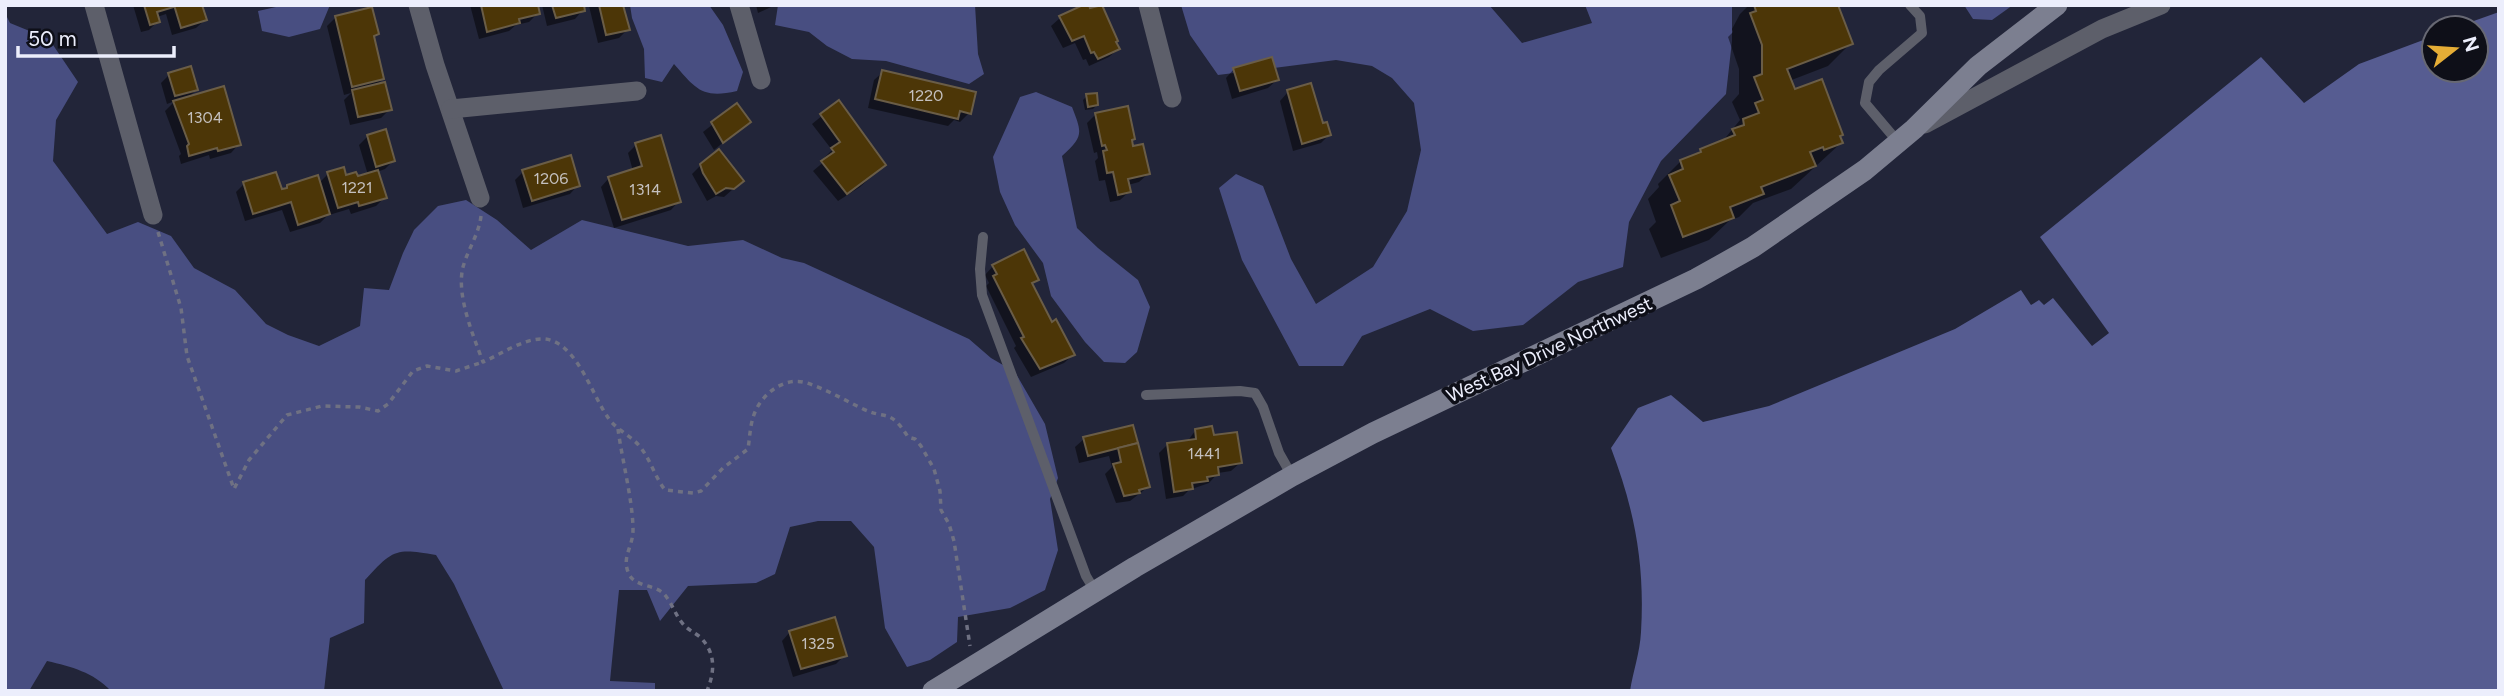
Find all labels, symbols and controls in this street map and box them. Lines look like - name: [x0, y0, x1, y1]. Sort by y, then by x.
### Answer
- scale bar: [18, 14, 173, 58]
- north arrow: [2420, 14, 2490, 84]
- text: 50 m: [28, 26, 77, 51]
- text: N: [2458, 34, 2484, 55]
- house number: 1220: [909, 86, 943, 105]
- house number: 1304: [187, 108, 223, 127]
- house number: 1206: [534, 169, 568, 188]
- house number: 1221: [341, 178, 373, 197]
- house number: 1314: [629, 180, 661, 199]
- street label: West Bay Drive Northwest: [1443, 292, 1656, 407]
- house number: 1441: [1187, 444, 1221, 463]
- house number: 1325: [801, 634, 835, 653]

